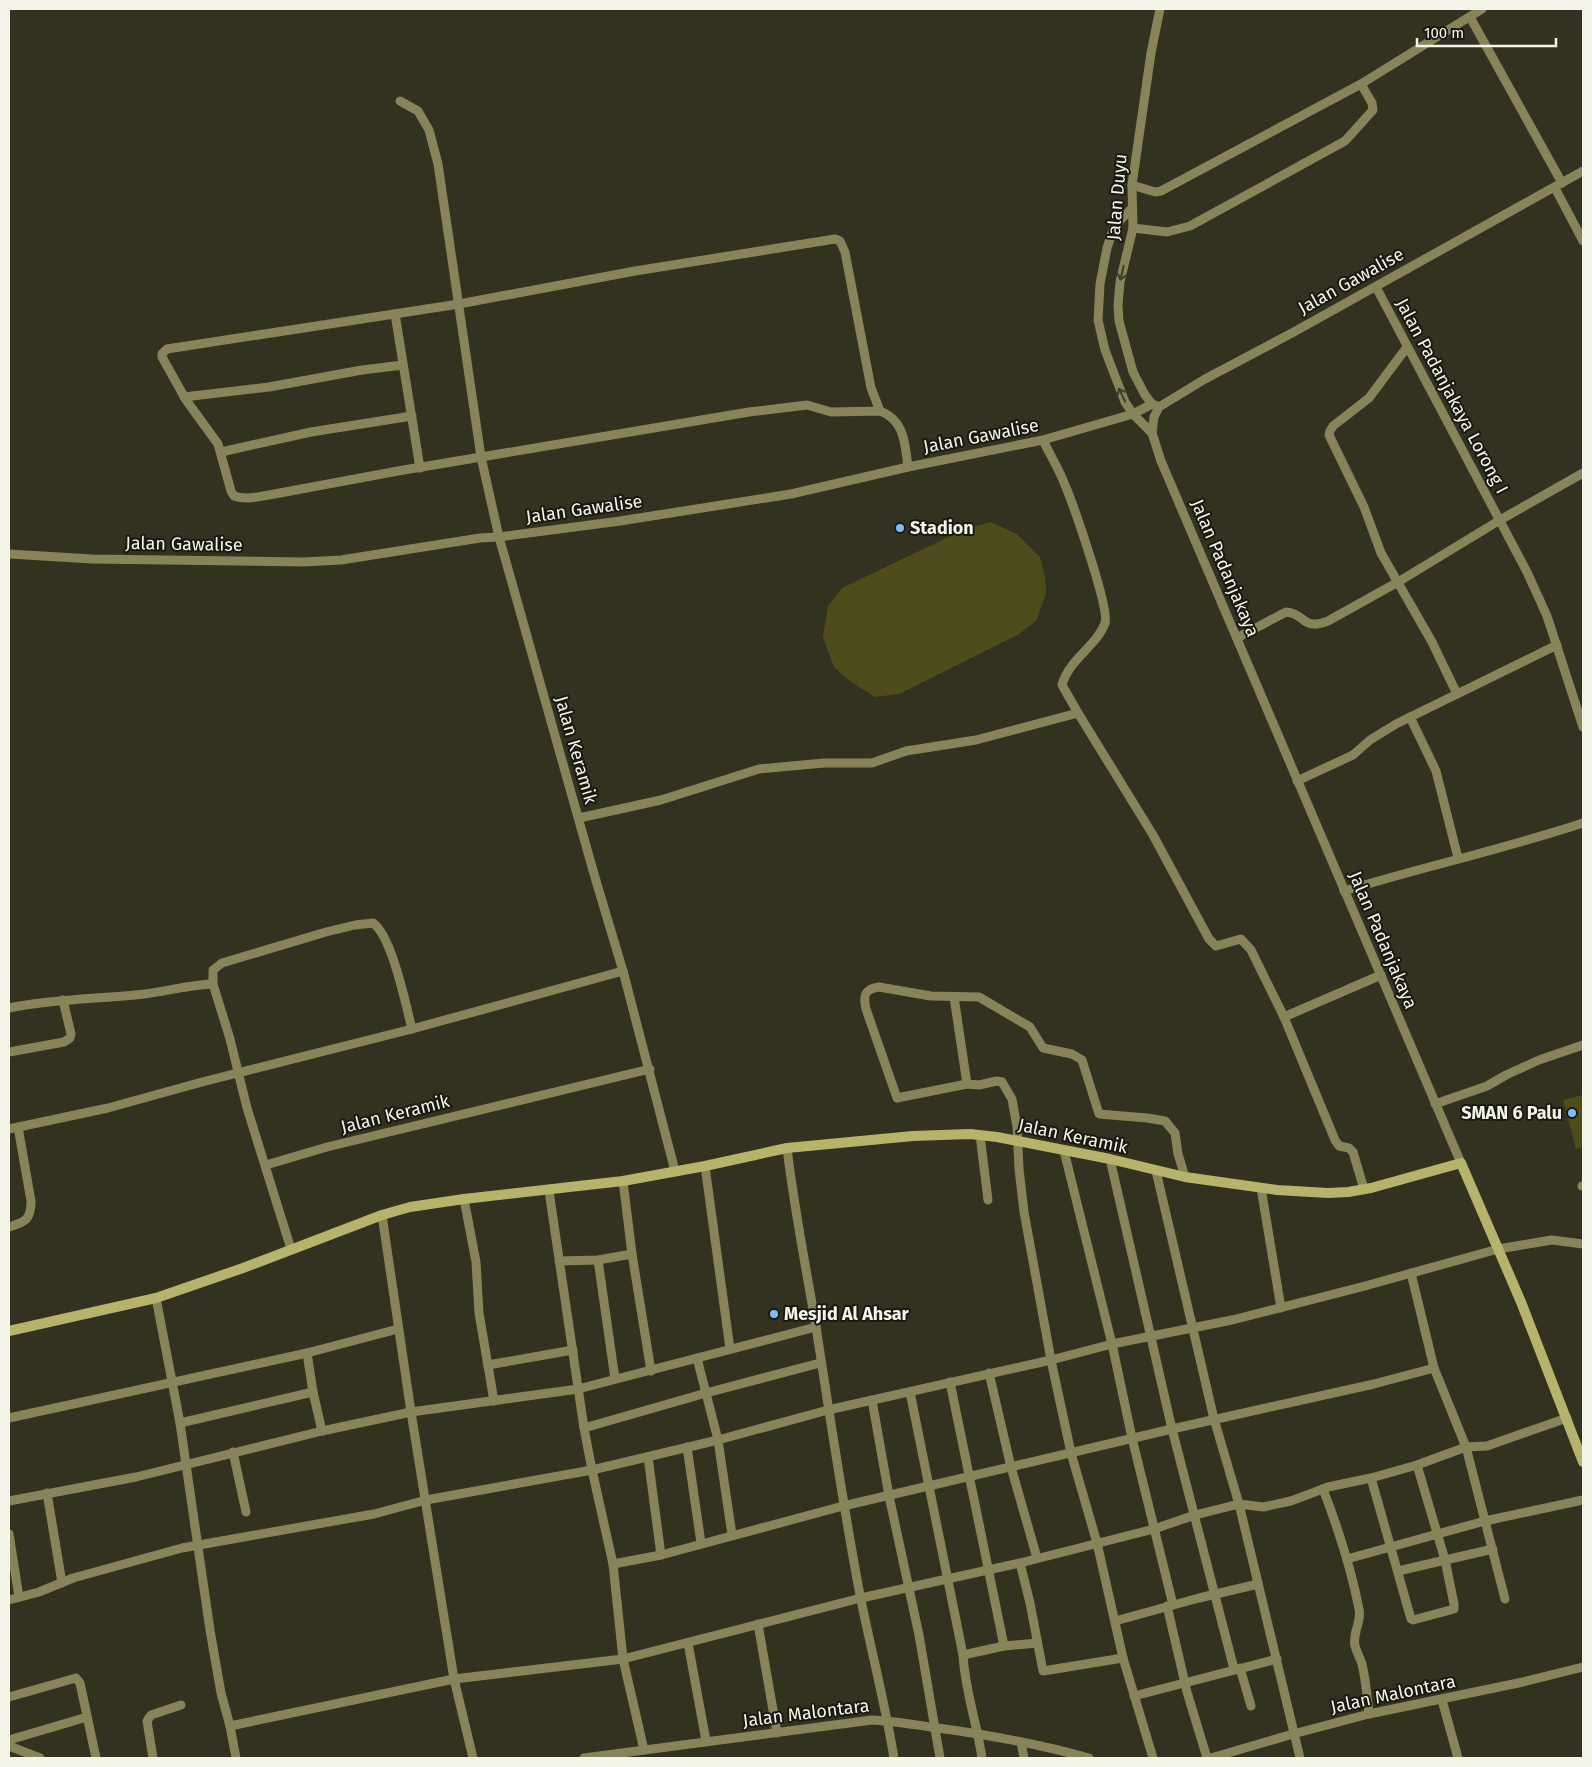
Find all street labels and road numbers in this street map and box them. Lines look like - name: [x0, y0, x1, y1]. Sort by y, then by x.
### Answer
- street label: Jalan Duyu: [1102, 153, 1132, 241]
- street label: Jalan Gawalise: [1294, 243, 1408, 319]
- street label: Jalan Padanjakaya Lorong I: [1391, 295, 1513, 497]
- street label: Jalan Gawalise: [921, 414, 1041, 458]
- street label: Jalan Gawalise: [524, 490, 644, 528]
- street label: Jalan Padanjakaya: [1186, 496, 1264, 640]
- street label: Jalan Gawalise: [125, 532, 243, 556]
- street label: Jalan Keramik: [550, 693, 602, 807]
- street label: Jalan Padanjakaya: [1344, 868, 1422, 1012]
- street label: Jalan Keramik: [338, 1090, 452, 1138]
- street label: Jalan Keramik: [1016, 1114, 1131, 1159]
- street label: Jalan Malontara: [1328, 1670, 1458, 1718]
- street label: Jalan Malontara: [741, 1694, 871, 1732]

